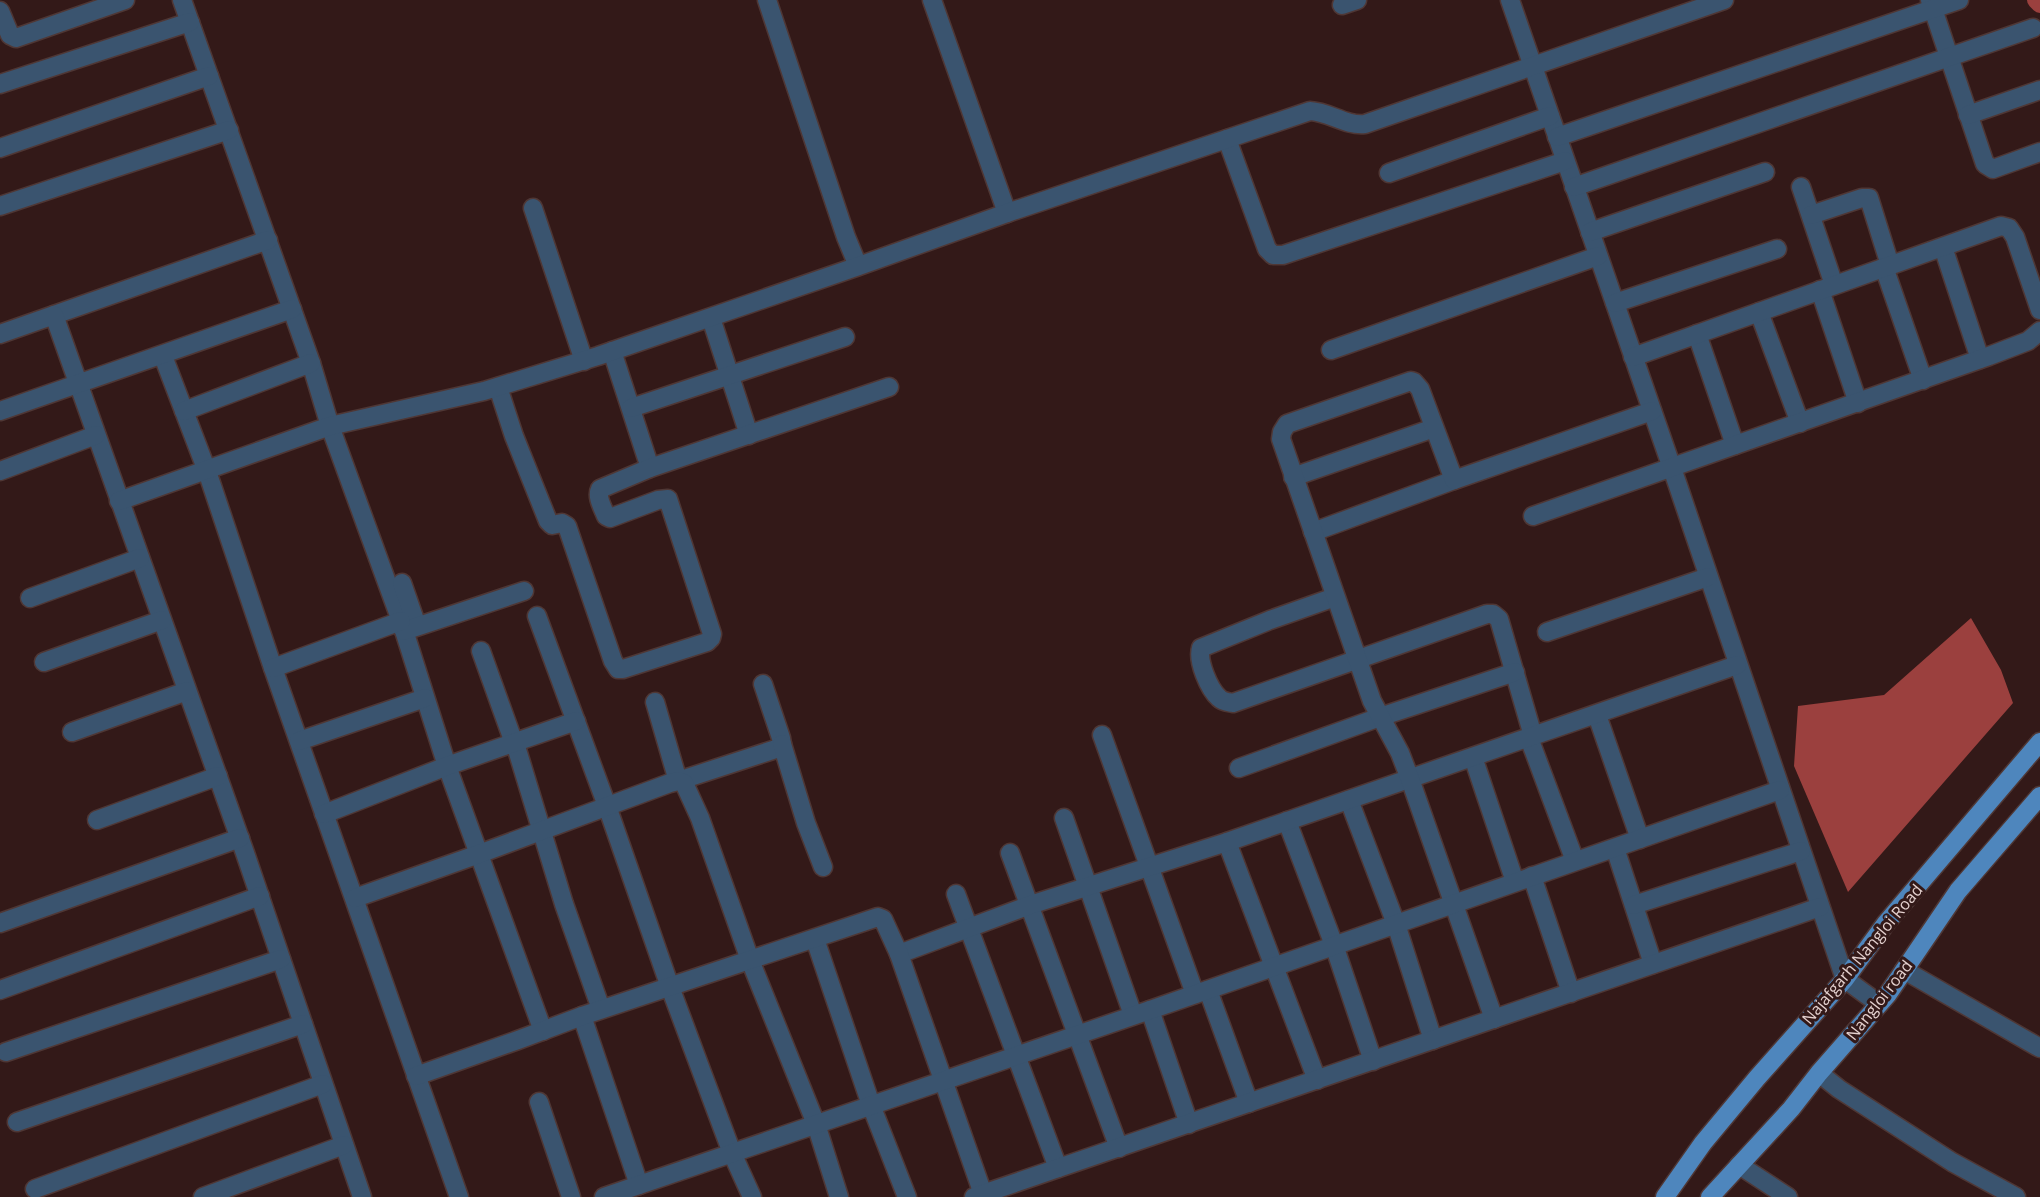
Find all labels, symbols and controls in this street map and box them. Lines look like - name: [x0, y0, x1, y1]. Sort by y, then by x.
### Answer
- street label: Najafgarh Nangloi Road: [1797, 879, 1927, 1029]
- street label: Nangloi road: [1841, 955, 1917, 1045]

